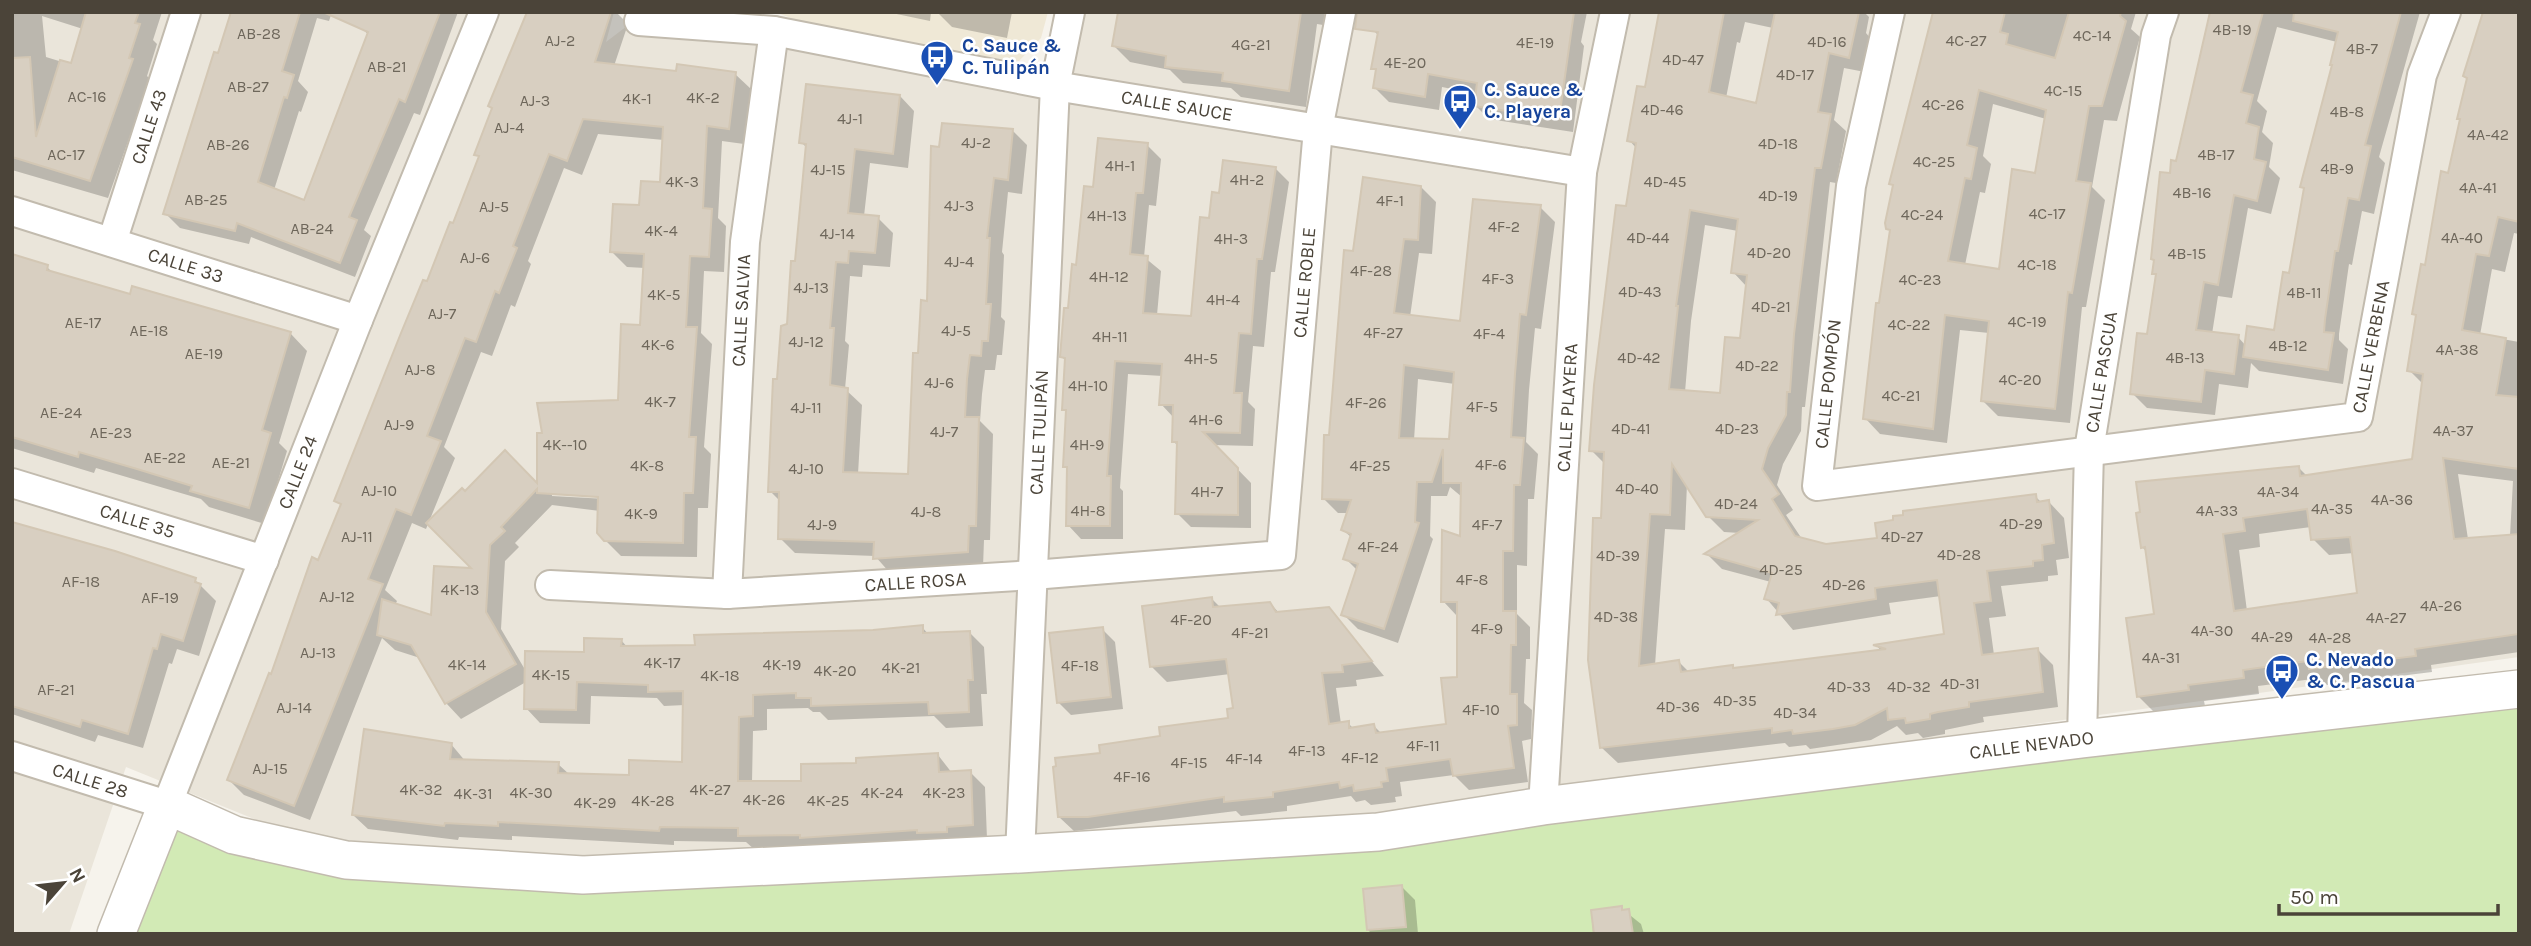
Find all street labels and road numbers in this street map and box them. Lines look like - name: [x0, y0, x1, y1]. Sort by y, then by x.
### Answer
- street label: CALLE SAUCE: [1119, 86, 1234, 126]
- street label: CALLE 43: [127, 87, 171, 167]
- street label: CALLE ROBLE: [1289, 226, 1320, 339]
- street label: CALLE 33: [145, 243, 226, 288]
- street label: CALLE SALVIA: [728, 253, 755, 367]
- street label: CALLE VERBENA: [2348, 278, 2394, 415]
- street label: CALLE PASCUA: [2081, 310, 2122, 434]
- street label: CALLE POMPÓN: [1809, 318, 1846, 450]
- street label: CALLE PLAYERA: [1553, 343, 1582, 473]
- street label: CALLE TULIPÁN: [1025, 369, 1053, 496]
- street label: CALLE 24: [274, 432, 322, 512]
- street label: CALLE 35: [97, 499, 178, 543]
- street label: CALLE ROSA: [864, 568, 967, 596]
- street label: CALLE NEVADO: [1968, 727, 2095, 764]
- street label: CALLE 28: [50, 758, 131, 803]

